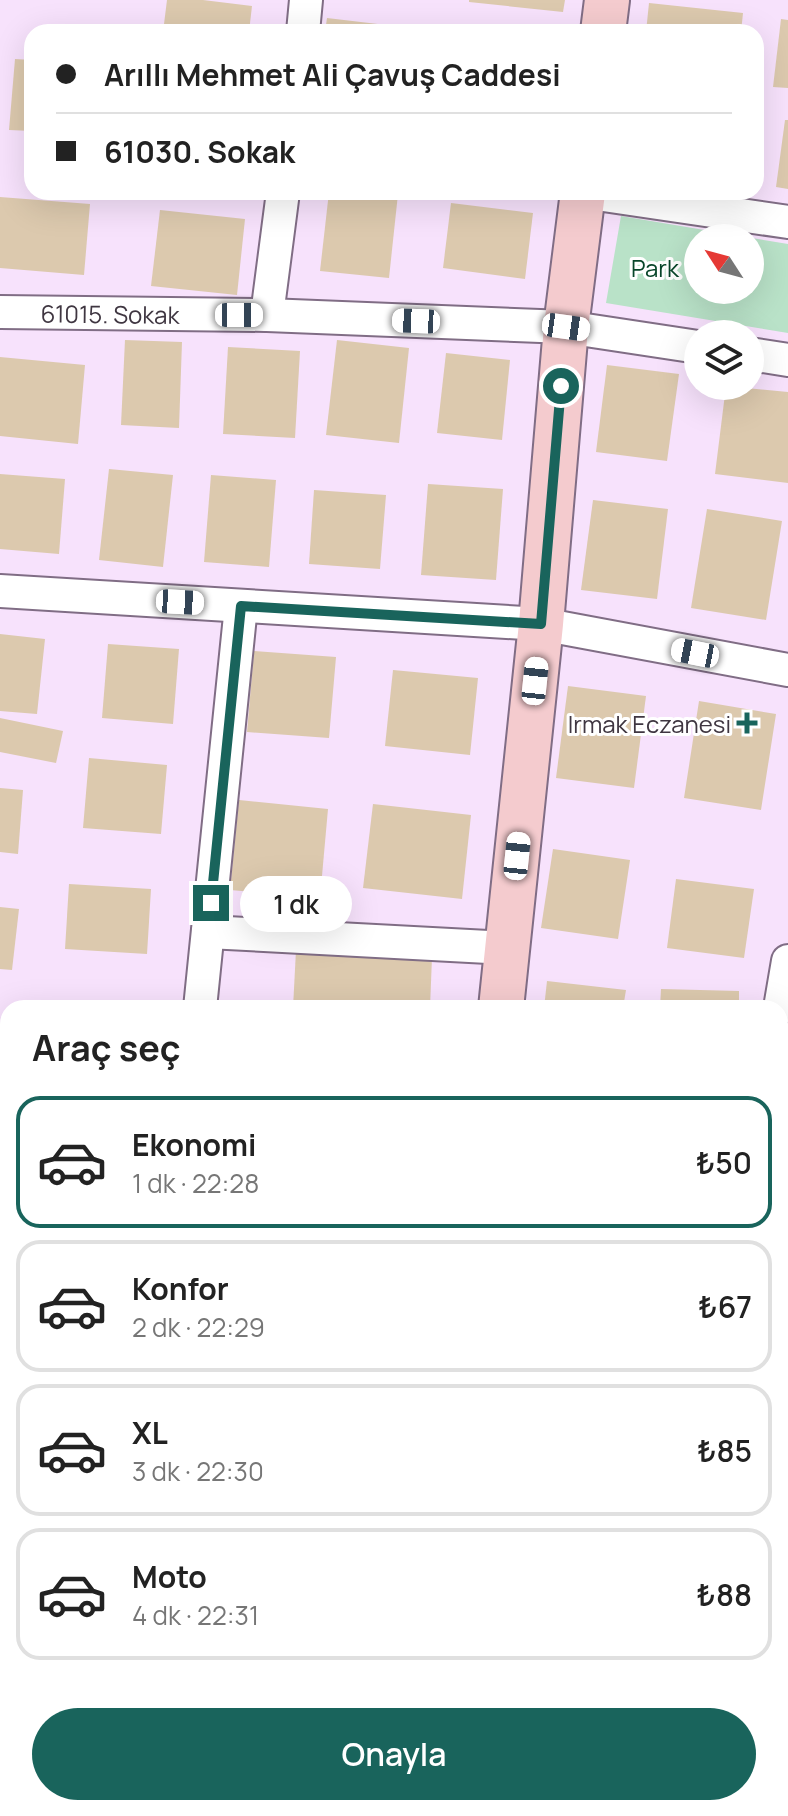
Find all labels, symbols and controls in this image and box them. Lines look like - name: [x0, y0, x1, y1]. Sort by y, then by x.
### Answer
- text: Arıllı Mehmet Ali Çavuş Caddesi: [104, 54, 561, 95]
- text: 61030. Sokak: [104, 131, 295, 172]
- north arrow: [684, 224, 764, 304]
- map controls: [684, 224, 764, 400]
- park label: Park: [631, 251, 680, 284]
- street label: 61015. Sokak: [40, 296, 181, 331]
- car: [215, 303, 263, 327]
- car: [392, 308, 440, 334]
- car: [541, 312, 591, 342]
- button: layers: [684, 320, 764, 400]
- route start: [543, 368, 579, 404]
- car: [155, 589, 205, 615]
- car: [669, 637, 721, 669]
- car: [521, 656, 549, 706]
- place label: Irmak Eczanesi: [568, 707, 731, 740]
- marker: Irmak Eczanesi: [738, 714, 756, 732]
- car: [503, 831, 531, 881]
- callout: 1 dk: [239, 875, 351, 931]
- route end: [193, 885, 229, 921]
- text: 1 dk: [273, 886, 319, 922]
- text: Araç seç: [32, 1023, 181, 1072]
- text: Ekonomi: [132, 1124, 256, 1165]
- icon: car: [36, 1126, 108, 1198]
- text: ₺50: [696, 1142, 752, 1183]
- text: 1 dk · 22:28: [132, 1165, 259, 1201]
- text: Konfor: [132, 1268, 229, 1309]
- icon: car: [36, 1270, 108, 1342]
- text: ₺67: [698, 1286, 752, 1327]
- text: 2 dk · 22:29: [132, 1309, 265, 1345]
- text: XL: [132, 1412, 168, 1453]
- icon: car: [36, 1414, 108, 1486]
- text: ₺85: [697, 1430, 752, 1471]
- text: 3 dk · 22:30: [132, 1453, 264, 1489]
- text: Moto: [132, 1556, 207, 1597]
- icon: car: [36, 1558, 108, 1630]
- text: ₺88: [697, 1574, 752, 1615]
- text: 4 dk · 22:31: [132, 1597, 259, 1633]
- button: Onayla: [32, 1708, 756, 1800]

